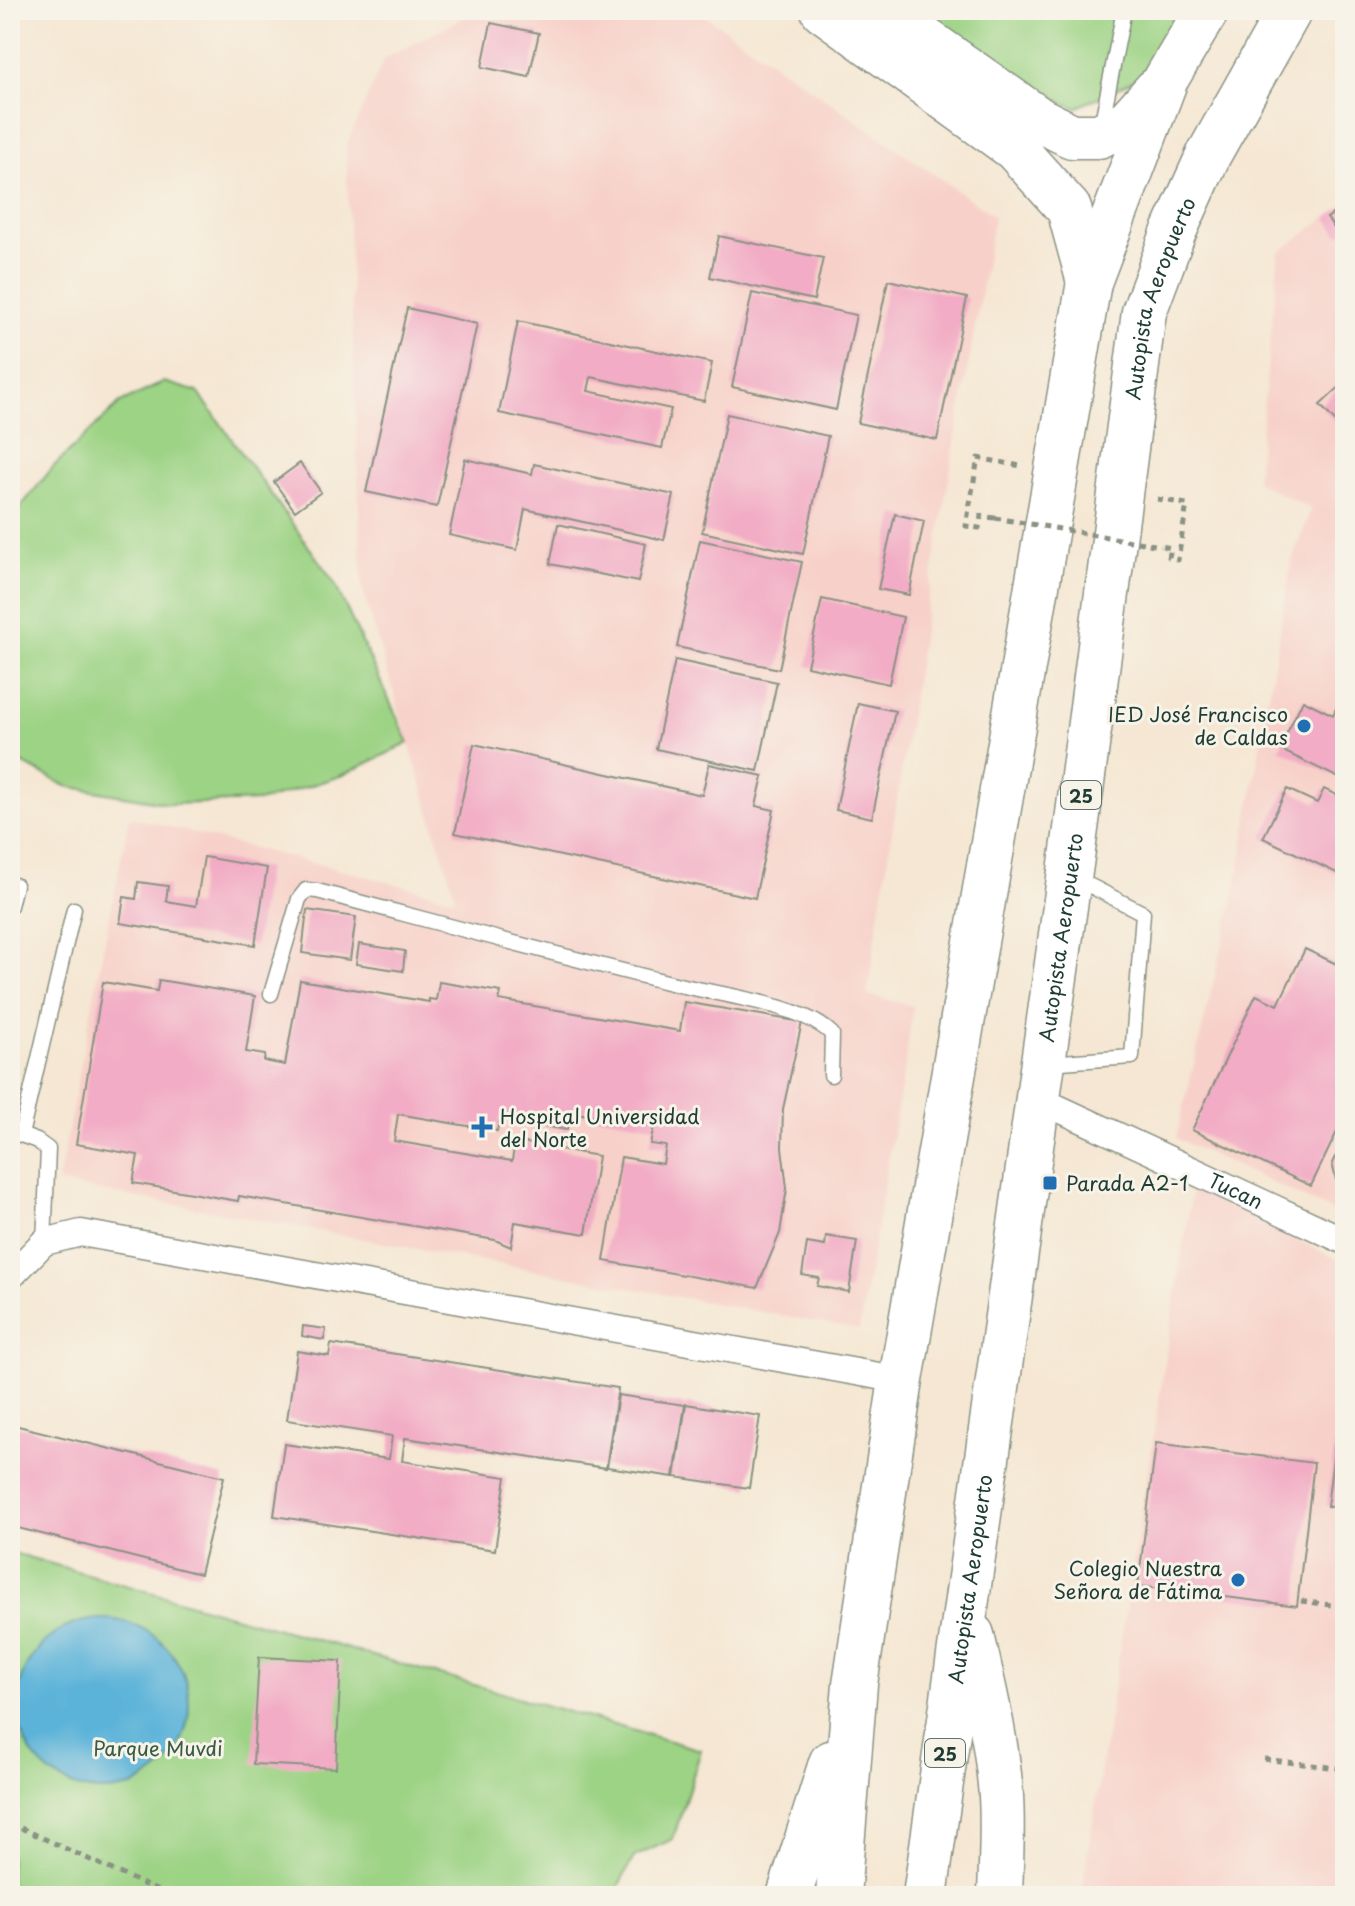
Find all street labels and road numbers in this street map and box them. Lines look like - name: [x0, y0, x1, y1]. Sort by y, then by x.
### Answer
- street label: Autopista Aeropuerto: [1118, 192, 1203, 402]
- road number: 25: [1061, 781, 1101, 809]
- street label: Autopista Aeropuerto: [1031, 831, 1090, 1044]
- street label: Tucan: [1204, 1165, 1268, 1216]
- street label: Autopista Aeropuerto: [940, 1473, 999, 1686]
- road number: 25: [925, 1739, 965, 1767]

